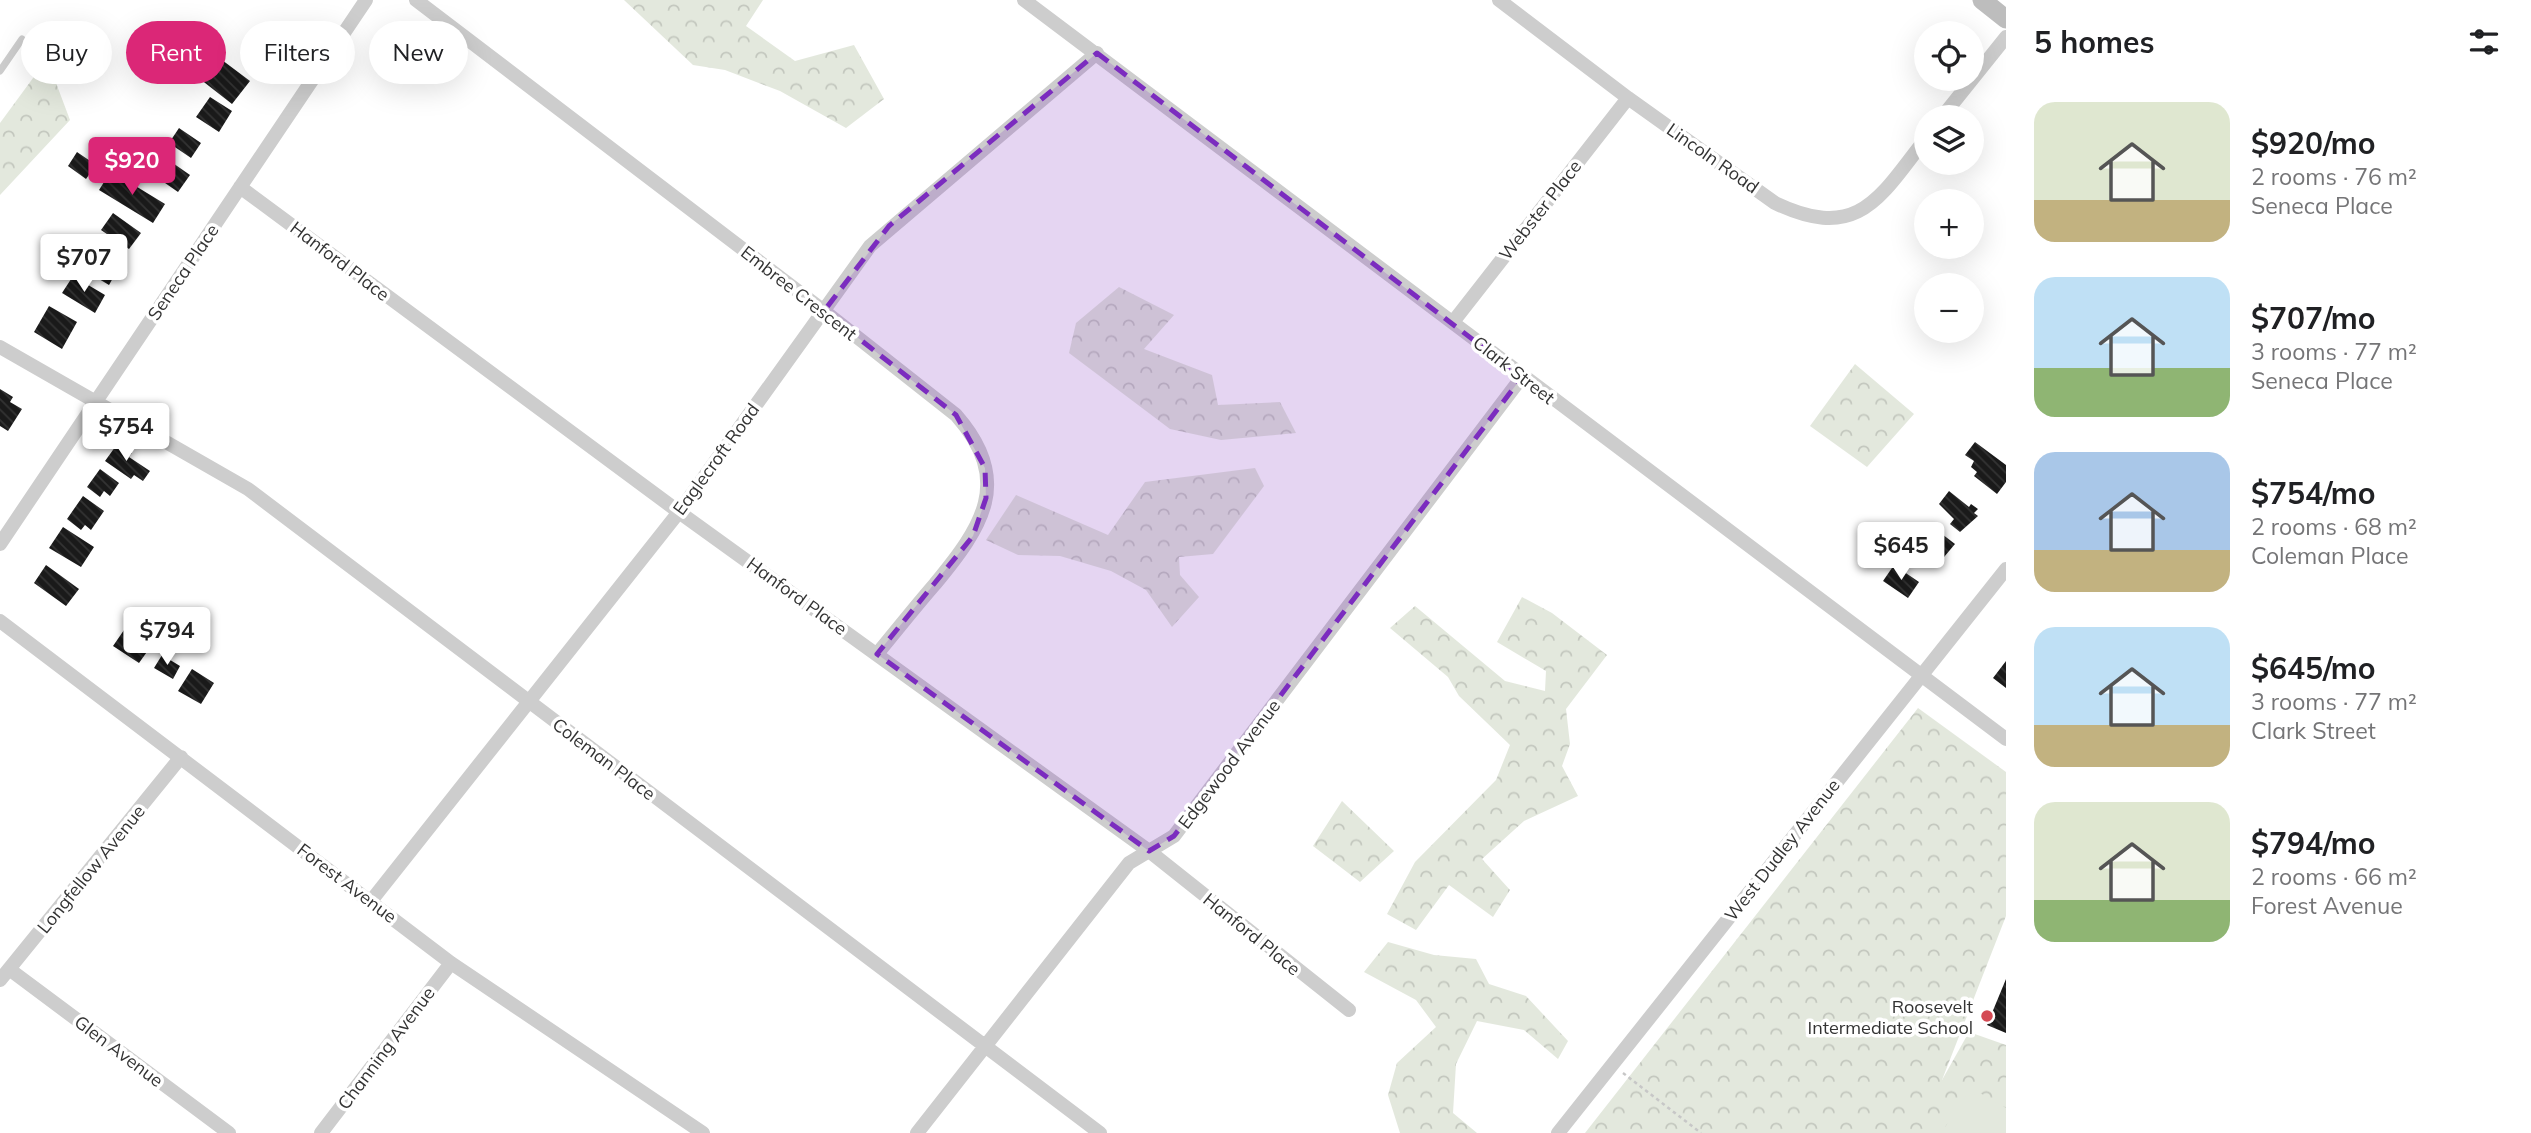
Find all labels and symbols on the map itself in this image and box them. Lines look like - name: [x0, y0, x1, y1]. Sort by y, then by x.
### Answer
- street label: Lincoln Road: [1662, 118, 1764, 198]
- pin: $920: [91, 138, 173, 197]
- street label: Webster Place: [1494, 155, 1586, 265]
- street label: Hanford Place: [286, 216, 394, 306]
- street label: Seneca Place: [142, 220, 224, 324]
- pin: $707: [43, 234, 125, 294]
- street label: Embree Crescent: [736, 241, 862, 345]
- street label: Clark Street: [1468, 331, 1560, 409]
- street label: Eaglecroft Road: [668, 399, 764, 519]
- pin: $754: [85, 404, 167, 463]
- pin: $645: [1860, 522, 1942, 582]
- street label: Hanford Place: [742, 552, 852, 640]
- pin: $794: [126, 608, 208, 667]
- street label: Edgewood Avenue: [1173, 695, 1285, 833]
- street label: Coleman Place: [548, 713, 660, 805]
- street label: West Dudley Avenue: [1719, 774, 1845, 926]
- street label: Longfellow Avenue: [32, 800, 150, 938]
- street label: Forest Avenue: [293, 838, 401, 928]
- street label: Hanford Place: [1199, 888, 1305, 980]
- street label: Channing Avenue: [332, 982, 440, 1114]
- place label: Roosevelt Intermediate School: [1808, 995, 1973, 1039]
- marker: Roosevelt Intermediate School: [1979, 1008, 1995, 1024]
- street label: Glen Avenue: [70, 1010, 168, 1092]

